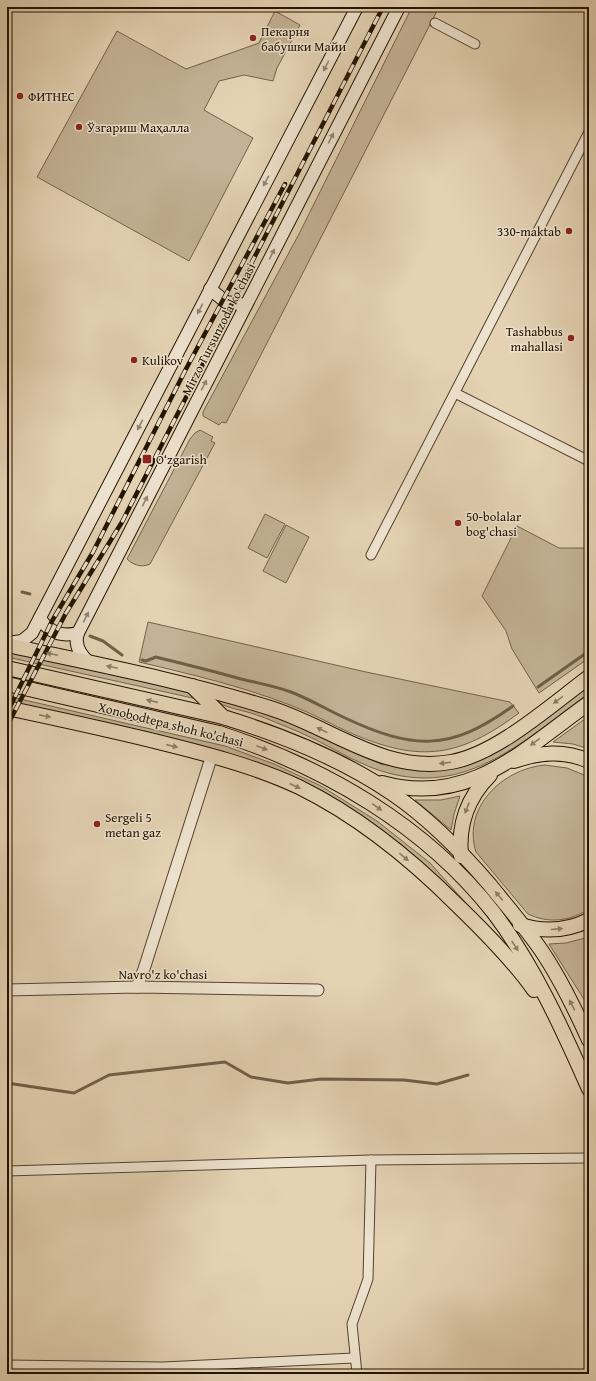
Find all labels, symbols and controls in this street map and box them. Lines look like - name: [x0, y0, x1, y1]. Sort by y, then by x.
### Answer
- place label: Пекарня бабушки Майи: [261, 22, 346, 56]
- marker: Пекарня бабушки Майи: [248, 33, 258, 43]
- one-way arrow: [323, 61, 329, 72]
- place label: ФИТНЕС: [28, 87, 75, 106]
- marker: ФИТНЕС: [15, 91, 25, 101]
- place label: Ўзгариш Маҳалла: [87, 118, 190, 137]
- marker: Ўзгариш Маҳалла: [74, 122, 84, 132]
- one-way arrow: [328, 133, 334, 144]
- one-way arrow: [263, 176, 269, 187]
- place label: 330-maktab: [497, 222, 561, 241]
- marker: 330-maktab: [564, 226, 574, 236]
- one-way arrow: [269, 248, 275, 260]
- street label: Mirzo Tursunzoda ko'chasi: [177, 259, 260, 399]
- one-way arrow: [196, 304, 203, 315]
- place label: Tashabbus mahallasi: [506, 322, 563, 356]
- marker: Tashabbus mahallasi: [566, 333, 576, 343]
- place label: Kulikov: [142, 351, 184, 370]
- marker: Kulikov: [129, 355, 139, 365]
- one-way arrow: [201, 379, 208, 391]
- one-way arrow: [137, 419, 143, 431]
- place label: O‘zgarish: [156, 450, 207, 469]
- marker: O‘zgarish: [141, 453, 153, 465]
- one-way arrow: [142, 495, 148, 507]
- place label: 50-bolalar bog'chasi: [466, 507, 522, 541]
- marker: 50-bolalar bog'chasi: [453, 518, 463, 528]
- one-way arrow: [83, 611, 89, 623]
- one-way arrow: [45, 651, 58, 657]
- one-way arrow: [105, 664, 118, 670]
- one-way arrow: [552, 696, 563, 704]
- street label: Xonobodtepa shoh ko'chasi: [96, 697, 246, 752]
- one-way arrow: [146, 698, 158, 704]
- one-way arrow: [39, 713, 51, 719]
- one-way arrow: [316, 727, 328, 733]
- one-way arrow: [529, 738, 540, 746]
- one-way arrow: [166, 743, 178, 749]
- one-way arrow: [256, 746, 268, 752]
- one-way arrow: [439, 760, 451, 766]
- one-way arrow: [290, 783, 301, 789]
- one-way arrow: [372, 803, 383, 811]
- one-way arrow: [464, 803, 470, 815]
- place label: Sergeli 5 metan gaz: [105, 808, 161, 842]
- marker: Sergeli 5 metan gaz: [92, 819, 102, 829]
- one-way arrow: [398, 852, 409, 861]
- one-way arrow: [495, 891, 504, 902]
- one-way arrow: [551, 926, 563, 933]
- one-way arrow: [511, 941, 519, 951]
- street label: Navro'z ko'chasi: [119, 965, 208, 984]
- one-way arrow: [569, 1000, 575, 1011]

